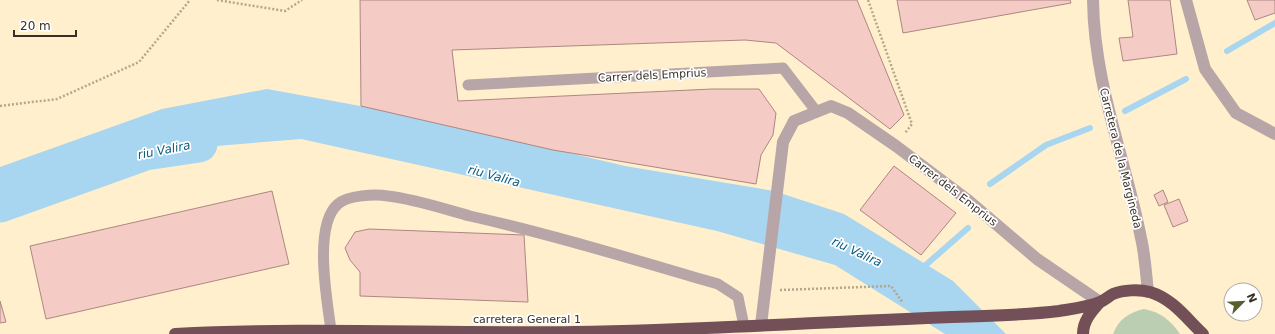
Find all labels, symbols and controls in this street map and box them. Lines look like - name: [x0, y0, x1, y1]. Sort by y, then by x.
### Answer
- scale bar: [14, 12, 76, 38]
- text: 20 m: [20, 19, 51, 33]
- street label: Carrer dels Emprius: [597, 66, 707, 85]
- street label: Carretera de la Margineda: [1097, 87, 1144, 230]
- water label: riu Valira: [136, 138, 192, 162]
- street label: Carrer dels Emprius: [906, 152, 1000, 229]
- water label: riu Valira: [466, 162, 522, 190]
- water label: riu Valira: [830, 234, 884, 270]
- north arrow: [1223, 282, 1263, 322]
- text: N: [1244, 291, 1259, 305]
- street label: carretera General 1: [473, 313, 581, 326]

